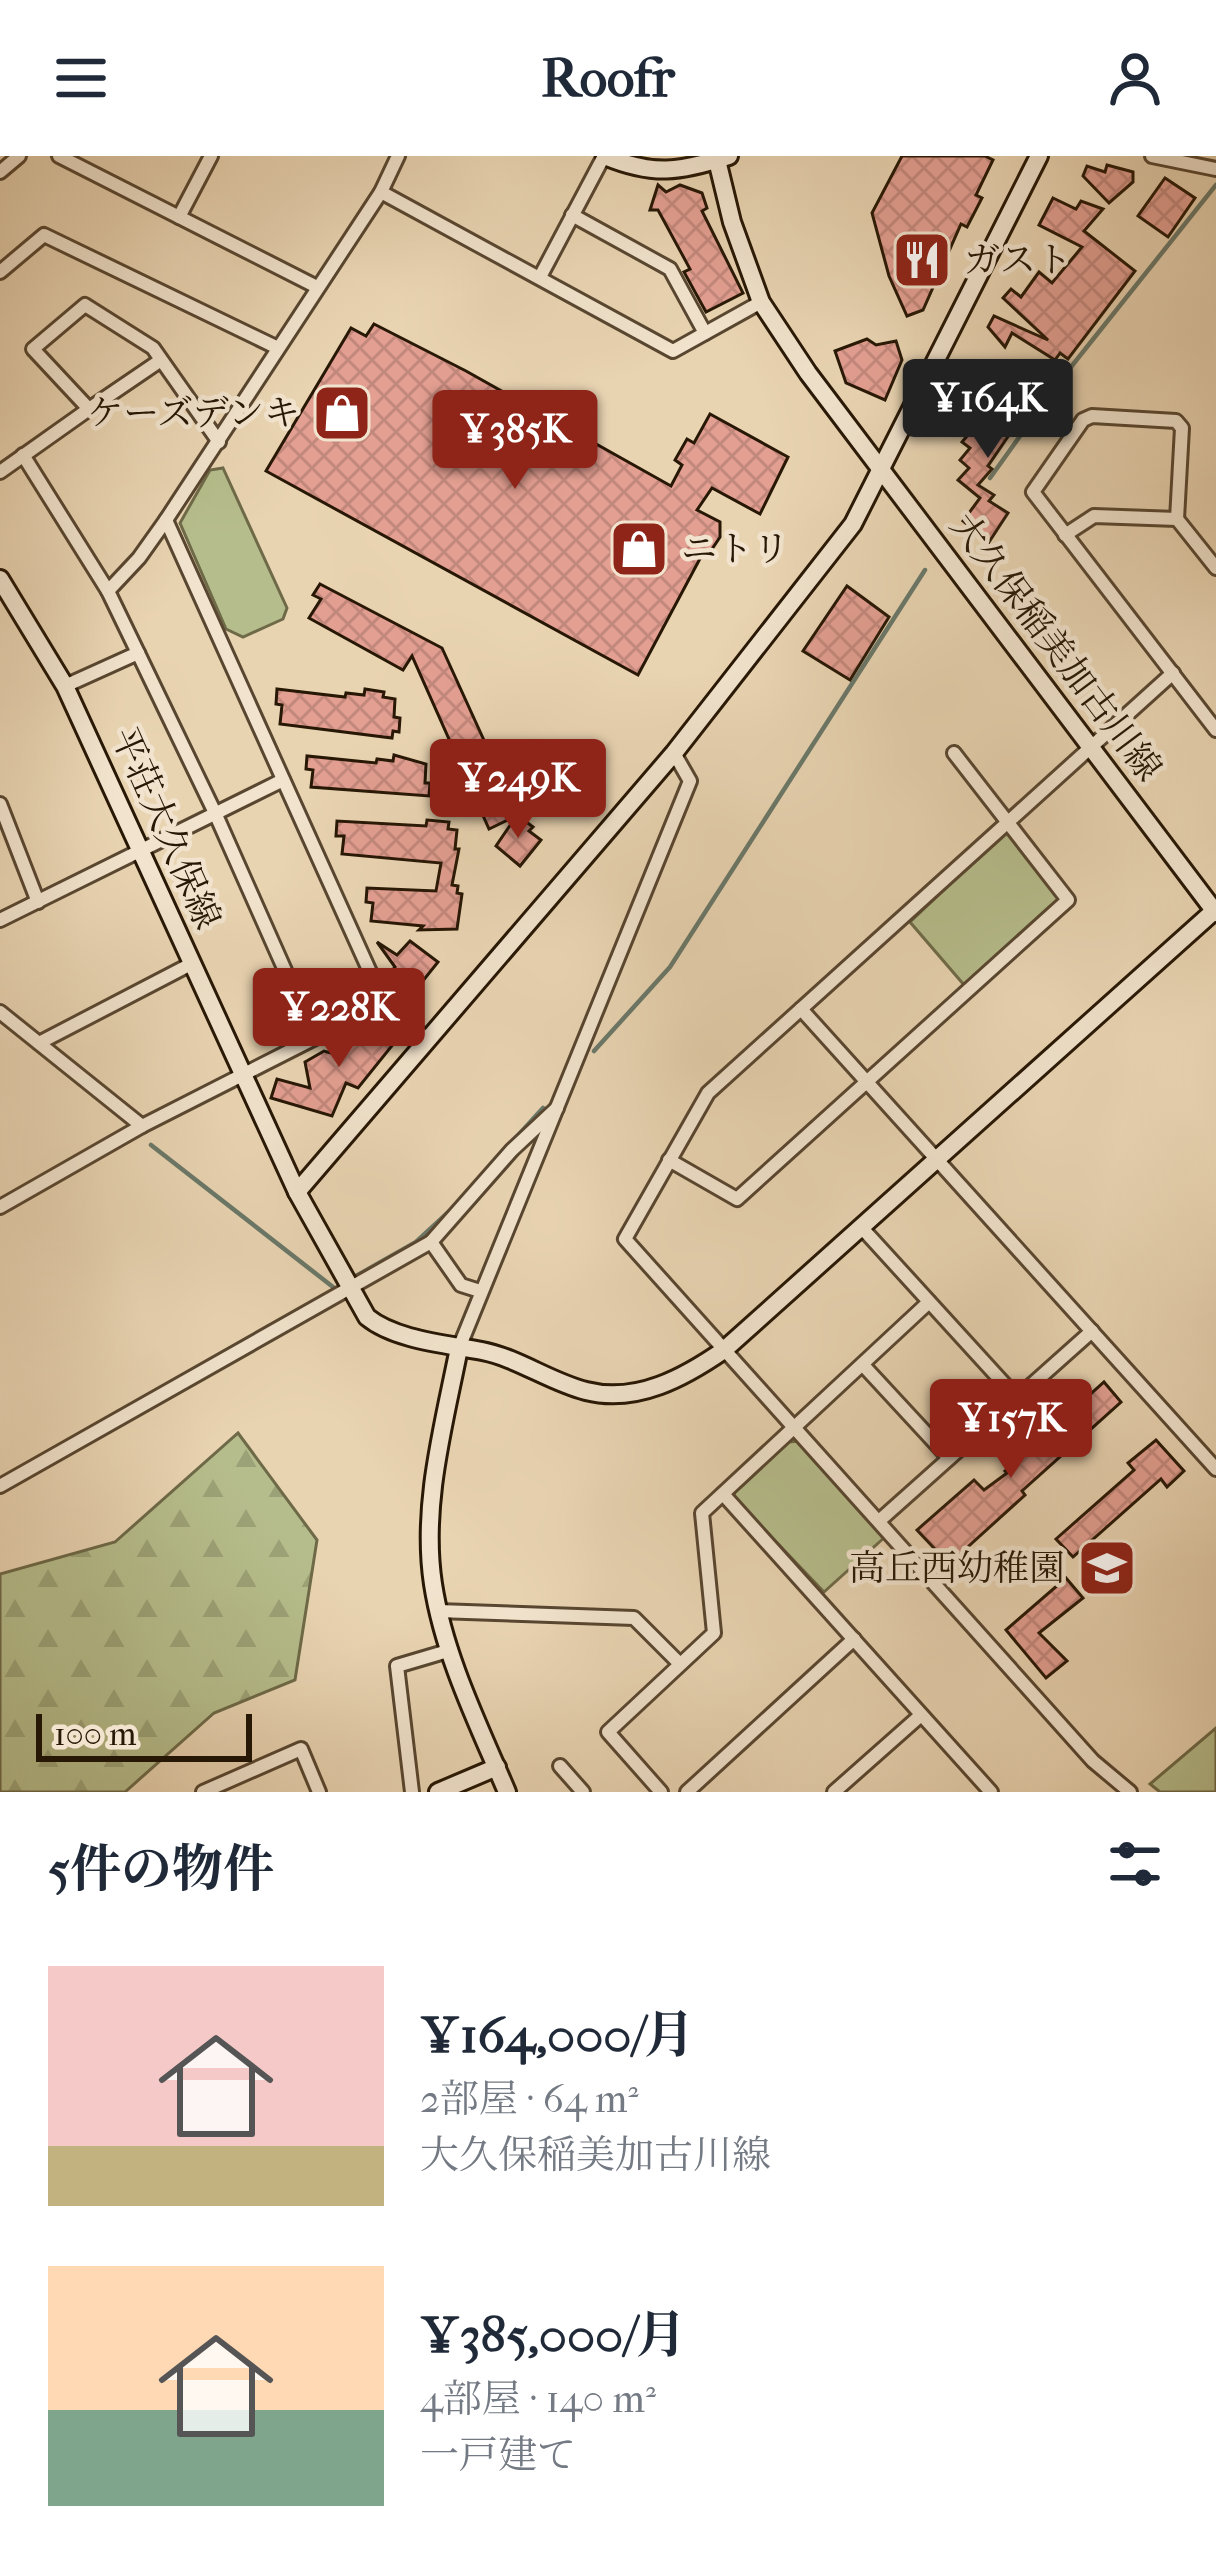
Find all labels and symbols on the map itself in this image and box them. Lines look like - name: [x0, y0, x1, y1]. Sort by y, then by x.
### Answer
- restaurant icon: ガスト: [891, 229, 953, 291]
- place label: ガスト: [964, 239, 1072, 281]
- pin: ¥164K: [904, 359, 1072, 461]
- shop icon: ケーズデンキ: [311, 382, 373, 444]
- pin: ¥385K: [431, 390, 599, 492]
- place label: ケーズデンキ: [87, 392, 300, 434]
- street label: 大久保稲美加古川線: [942, 505, 1170, 789]
- shop icon: ニトリ: [608, 518, 670, 580]
- place label: ニトリ: [681, 528, 789, 570]
- street label: 平荘大久保線: [103, 721, 229, 935]
- pin: ¥249K: [434, 739, 602, 841]
- pin: ¥228K: [255, 968, 423, 1070]
- pin: ¥157K: [927, 1379, 1095, 1481]
- school or university icon: 高丘西幼稚園: [1076, 1537, 1138, 1599]
- place label: 高丘西幼稚園: [849, 1547, 1065, 1589]
- scale bar: [36, 1708, 252, 1761]

